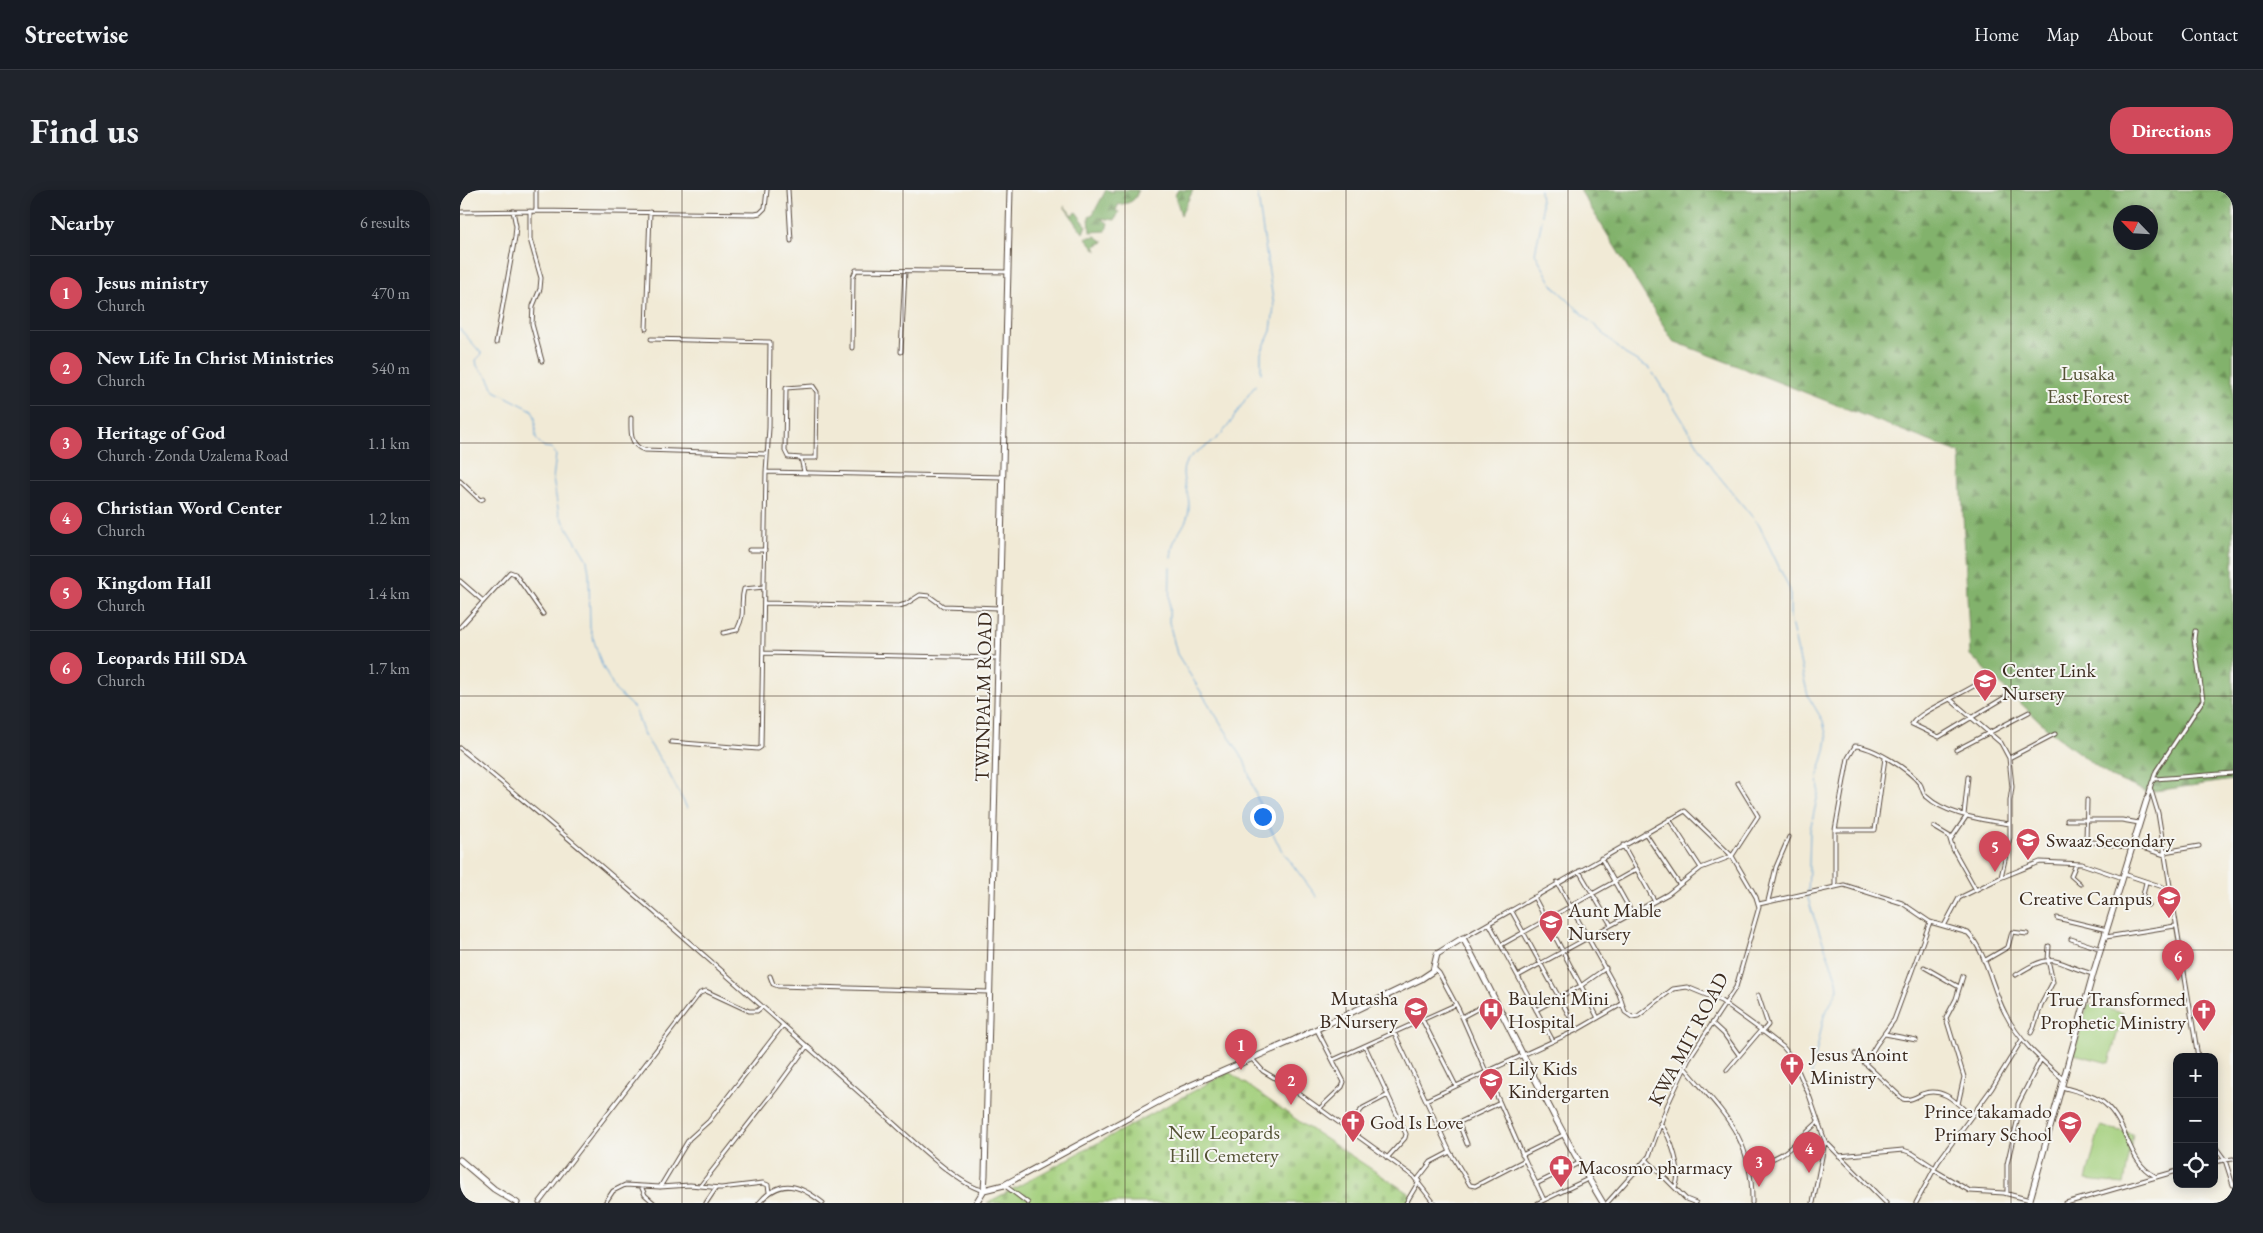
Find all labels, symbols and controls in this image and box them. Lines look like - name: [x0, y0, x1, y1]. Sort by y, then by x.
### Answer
- text: Streetwise: [25, 19, 128, 50]
- text: Home: [1974, 23, 2019, 46]
- text: Map: [2047, 23, 2079, 46]
- text: About: [2107, 23, 2153, 46]
- text: Contact: [2181, 23, 2238, 46]
- button: Directions: [2110, 107, 2233, 154]
- text: Find us: [30, 108, 139, 153]
- north arrow: [2113, 205, 2158, 250]
- text: Nearby: [50, 209, 114, 236]
- text: 6 results: [360, 212, 410, 233]
- text: Jesus ministry: [97, 270, 209, 295]
- text: 1: [62, 283, 70, 304]
- text: 470 m: [371, 283, 410, 304]
- text: Church: [97, 295, 145, 316]
- text: New Life In Christ Ministries: [97, 345, 334, 370]
- text: 2: [62, 358, 70, 379]
- text: 540 m: [371, 358, 410, 379]
- park label: Lusaka East Forest: [2047, 360, 2130, 409]
- text: Church: [97, 370, 145, 391]
- text: Heritage of God: [97, 420, 225, 445]
- text: 3: [62, 433, 70, 454]
- text: 1.1 km: [368, 433, 410, 454]
- text: Church · Zonda Uzalema Road: [97, 445, 288, 466]
- text: Christian Word Center: [97, 495, 282, 520]
- text: 4: [62, 508, 70, 529]
- text: 1.2 km: [368, 508, 410, 529]
- text: Church: [97, 520, 145, 541]
- text: Kingdom Hall: [97, 570, 211, 595]
- text: 5: [62, 583, 70, 604]
- text: 1.4 km: [368, 583, 410, 604]
- text: Church: [97, 595, 145, 616]
- street label: TWINPALM ROAD: [969, 612, 997, 782]
- text: Leopards Hill SDA: [97, 645, 247, 670]
- place label: Center Link Nursery: [2002, 657, 2096, 706]
- text: 6: [62, 658, 70, 679]
- text: 1.7 km: [368, 658, 410, 679]
- school or university icon: Center Link Nursery: [1972, 668, 1998, 702]
- text: Church: [97, 670, 145, 691]
- your location: [1250, 804, 1276, 830]
- school or university icon: Swaaz Secondary: [2015, 827, 2041, 861]
- place label: Swaaz Secondary: [2046, 827, 2175, 853]
- pin: 5: [1979, 831, 2011, 872]
- place label: Creative Campus: [2019, 885, 2152, 911]
- school or university icon: Creative Campus: [2156, 885, 2182, 919]
- place label: Aunt Mable Nursery: [1567, 897, 1662, 946]
- school or university icon: Aunt Mable Nursery: [1538, 909, 1564, 943]
- pin: 6: [2162, 940, 2194, 981]
- street label: KWA MIT ROAD: [1642, 968, 1734, 1110]
- place label: Mutasha B Nursery: [1320, 985, 1398, 1034]
- place label: Bauleni Mini Hospital: [1508, 985, 1609, 1034]
- place label: True Transformed Prophetic Ministry: [2040, 986, 2187, 1035]
- school or university icon: Mutasha B Nursery: [1403, 996, 1429, 1030]
- hospital icon: Bauleni Mini Hospital: [1478, 997, 1504, 1031]
- church icon: True Transformed Prophetic Ministry: [2191, 998, 2217, 1032]
- pin: 1: [1225, 1029, 1257, 1070]
- place label: Jesus Anoint Ministry: [1808, 1041, 1909, 1090]
- church icon: Jesus Anoint Ministry: [1779, 1052, 1805, 1086]
- map controls: [2173, 1053, 2218, 1188]
- button: +: [2173, 1053, 2218, 1098]
- place label: Lily Kids Kindergarten: [1508, 1055, 1610, 1104]
- pin: 2: [1275, 1064, 1307, 1105]
- school or university icon: Lily Kids Kindergarten: [1478, 1067, 1504, 1101]
- place label: Prince takamado Primary School: [1924, 1098, 2052, 1147]
- button: −: [2173, 1098, 2218, 1143]
- church icon: God Is Love: [1340, 1109, 1366, 1143]
- place label: God Is Love: [1370, 1109, 1463, 1135]
- school or university icon: Prince takamado Primary School: [2057, 1110, 2083, 1144]
- park label: New Leopards Hill Cemetery: [1168, 1119, 1280, 1168]
- pin: 4: [1793, 1132, 1825, 1173]
- button: locate: [2173, 1143, 2218, 1188]
- pin: 3: [1743, 1146, 1775, 1187]
- pharmacy icon: Macosmo pharmacy: [1548, 1154, 1574, 1188]
- place label: Macosmo pharmacy: [1578, 1154, 1732, 1180]

